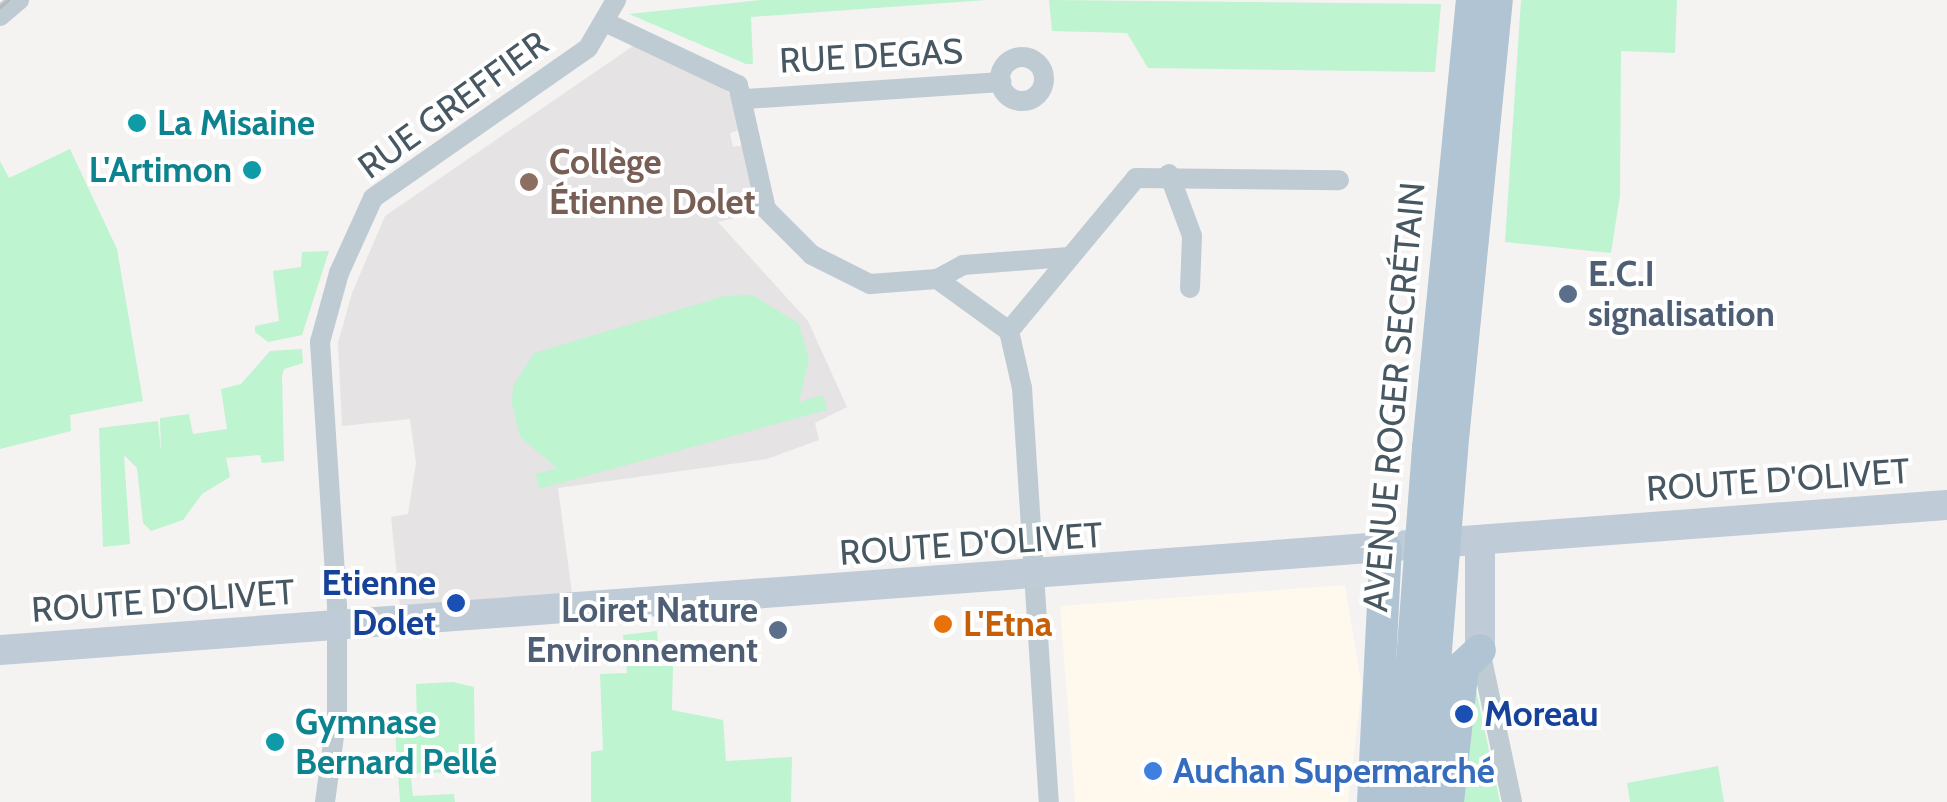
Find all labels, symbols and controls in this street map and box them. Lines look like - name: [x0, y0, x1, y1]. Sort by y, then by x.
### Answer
- street label: RUE GREFFIER: [350, 22, 556, 188]
- street label: RUE DEGAS: [778, 30, 964, 82]
- place label: La Misaine: [157, 102, 315, 144]
- marker: La Misaine: [126, 112, 148, 134]
- place label: Collège Étienne Dolet: [549, 141, 755, 223]
- place label: L'Artimon: [89, 149, 232, 191]
- marker: L'Artimon: [241, 159, 263, 181]
- marker: Collège Étienne Dolet: [518, 171, 540, 193]
- street label: AVENUE ROGER SECRÉTAIN: [1354, 180, 1434, 614]
- place label: E.C.I signalisation: [1588, 253, 1775, 335]
- marker: E.C.I signalisation: [1557, 283, 1579, 305]
- street label: ROUTE D'OLIVET: [1645, 450, 1911, 510]
- street label: ROUTE D'OLIVET: [838, 514, 1104, 574]
- place label: Etienne Dolet: [321, 562, 436, 644]
- street label: ROUTE D'OLIVET: [30, 571, 296, 631]
- place label: Loiret Nature Environnement: [526, 589, 758, 671]
- marker: Etienne Dolet: [445, 592, 467, 614]
- place label: L'Etna: [963, 603, 1052, 645]
- marker: L'Etna: [932, 613, 954, 635]
- marker: Loiret Nature Environnement: [767, 619, 789, 641]
- place label: Moreau: [1484, 693, 1599, 735]
- place label: Gymnase Bernard Pellé: [295, 701, 497, 783]
- marker: Moreau: [1453, 703, 1475, 725]
- marker: Gymnase Bernard Pellé: [264, 731, 286, 753]
- place label: Auchan Supermarché: [1173, 750, 1495, 792]
- marker: Auchan Supermarché: [1142, 760, 1164, 782]

